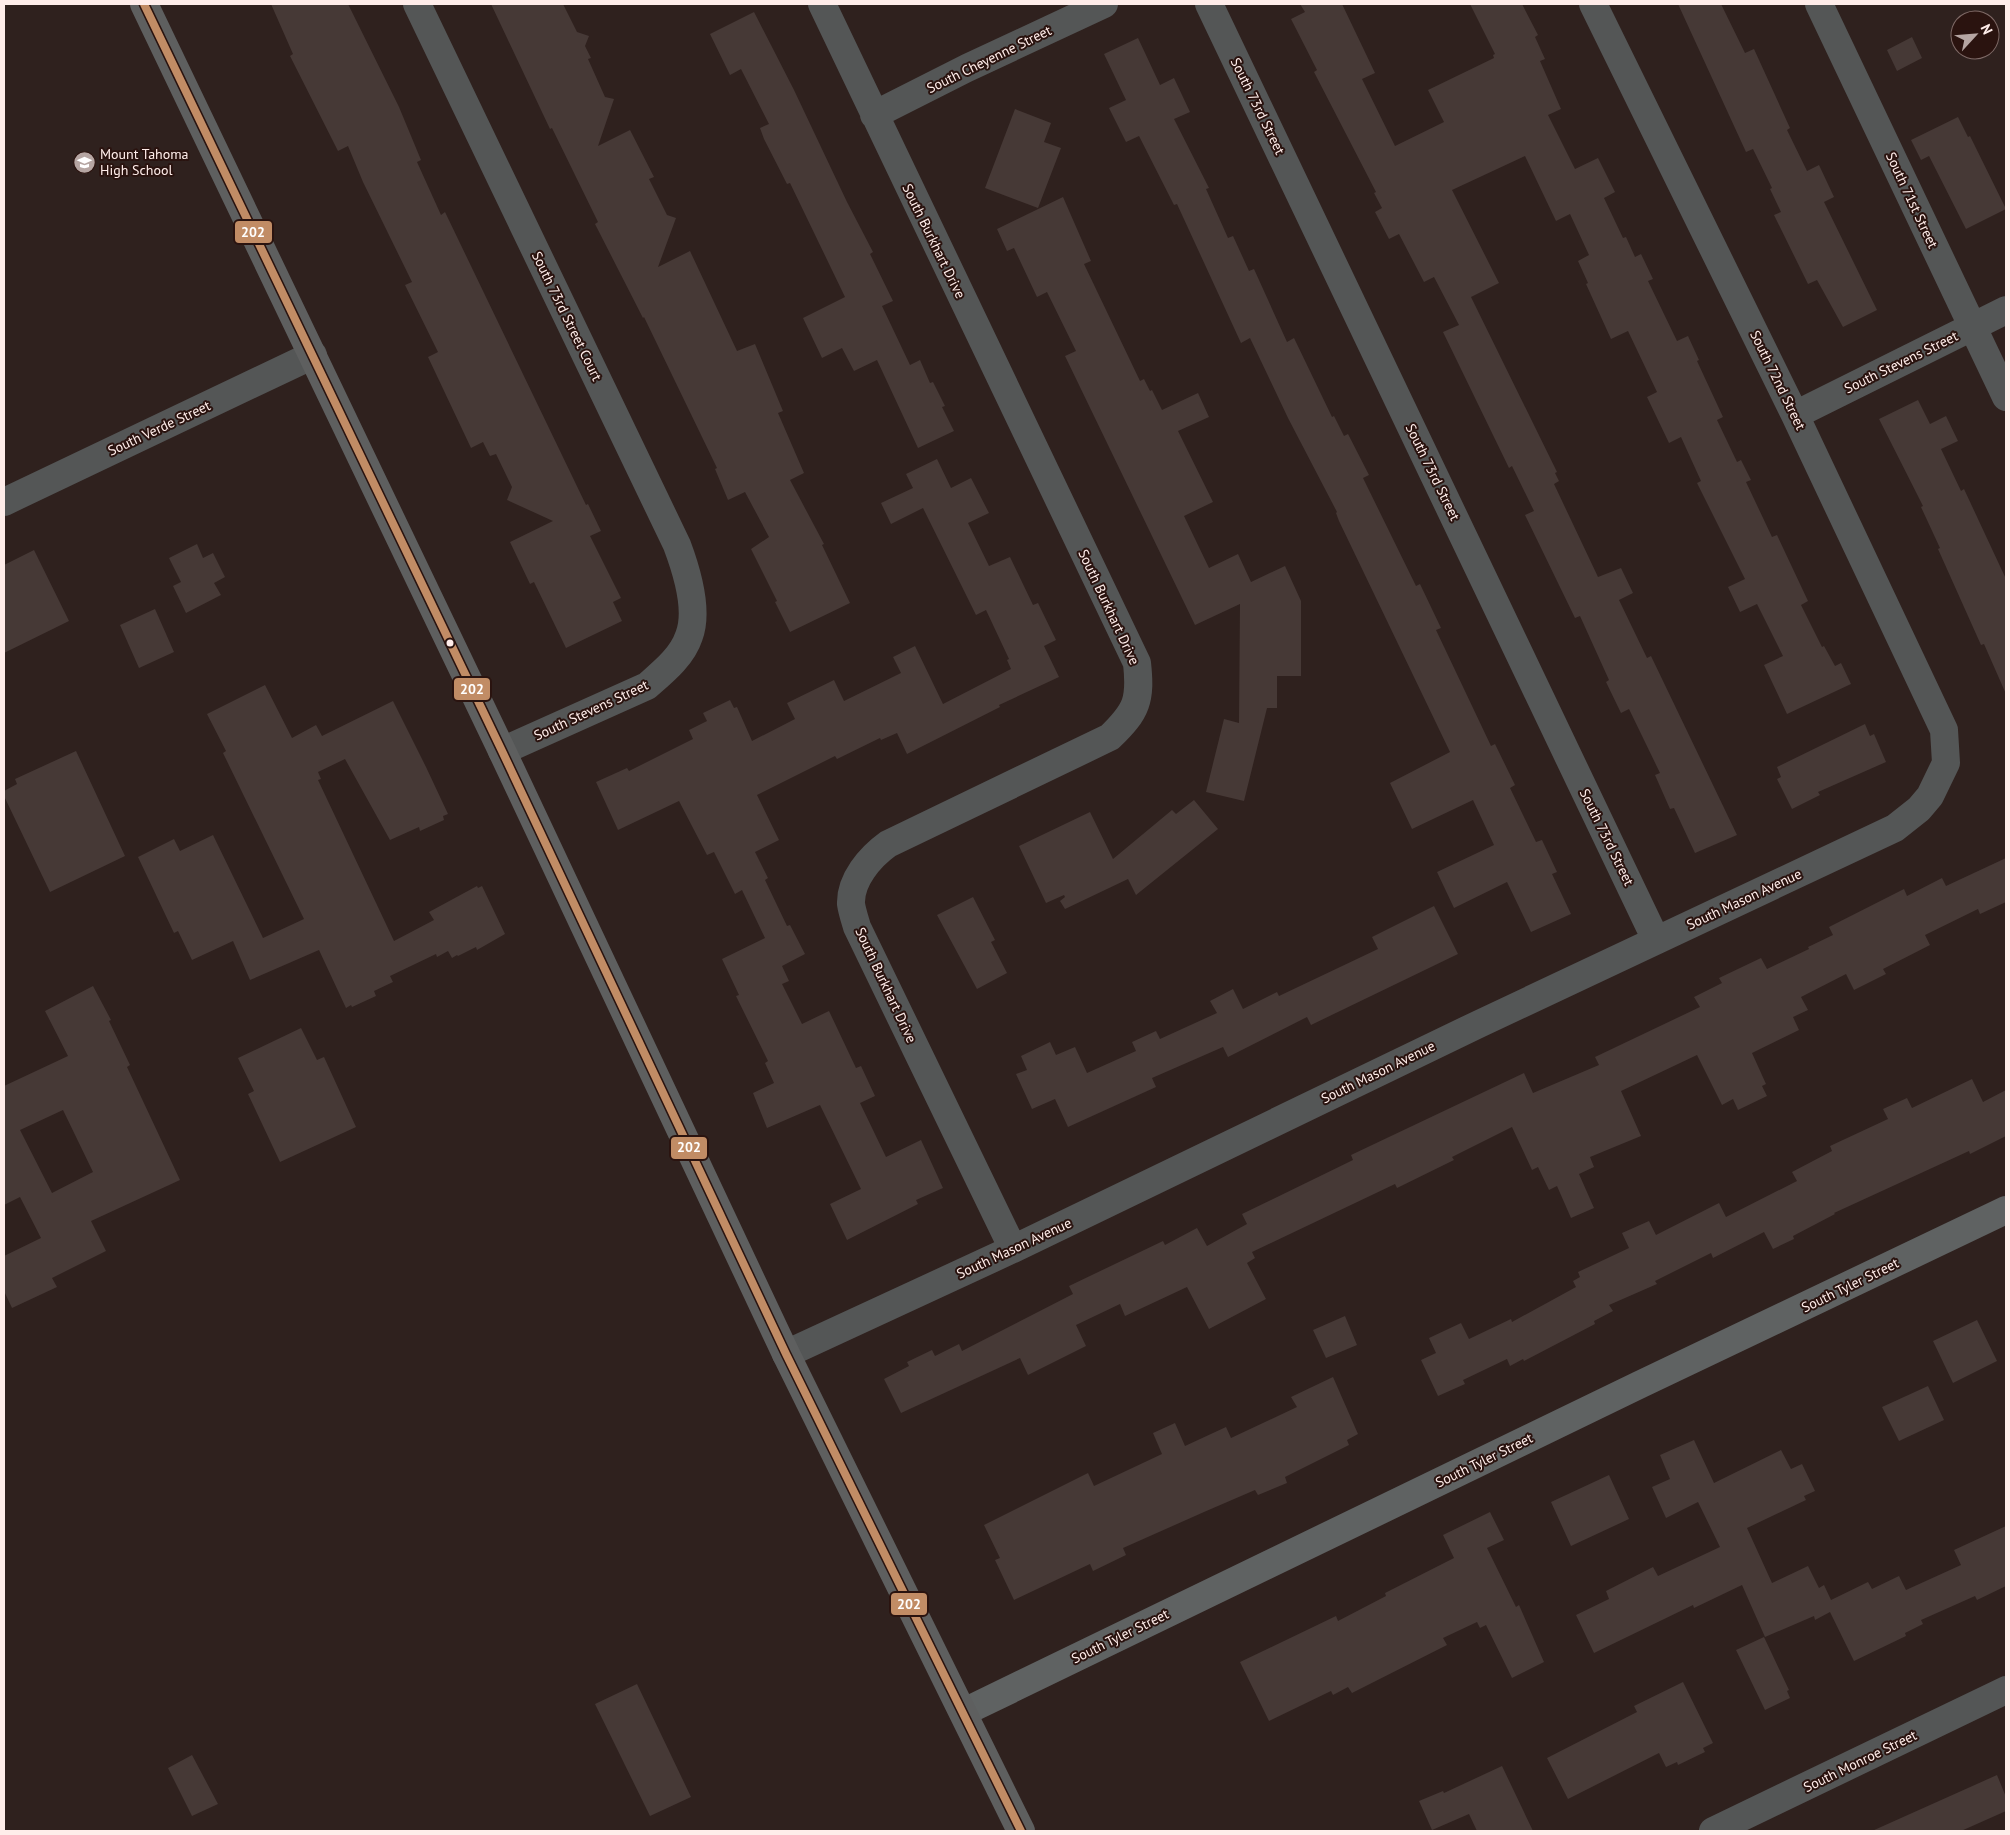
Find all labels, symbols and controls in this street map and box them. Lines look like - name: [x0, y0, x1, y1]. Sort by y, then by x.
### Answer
- north arrow: [1950, 10, 2000, 60]
- street label: South Cheyenne Street: [924, 21, 1055, 97]
- text: N: [1977, 21, 1997, 37]
- street label: South 73rd Street: [1227, 55, 1289, 158]
- place label: Mount Tahoma High School: [100, 145, 189, 179]
- street label: South 71st Street: [1882, 149, 1942, 251]
- school or university icon: Mount Tahoma High School: [72, 150, 96, 174]
- street label: South Burkhart Drive: [898, 181, 970, 301]
- line badge: 202: [234, 220, 273, 244]
- text: 202: [241, 223, 265, 241]
- street label: South 73rd Street Court: [528, 248, 606, 384]
- street label: South 72nd Street: [1746, 327, 1810, 433]
- street label: South Stevens Street: [1841, 327, 1961, 397]
- street label: South Verde Street: [105, 396, 213, 460]
- street label: South 73rd Street: [1402, 421, 1464, 524]
- street label: South Burkhart Drive: [1074, 546, 1144, 668]
- unlabelled marker: [445, 638, 455, 648]
- street label: South Stevens Street: [531, 675, 651, 744]
- line badge: 202: [453, 677, 491, 701]
- text: 202: [460, 680, 484, 698]
- street label: South 73rd Street: [1576, 786, 1638, 889]
- street label: South Mason Avenue: [1684, 864, 1804, 934]
- street label: South Burkhart Drive: [851, 924, 921, 1046]
- street label: South Mason Avenue: [1318, 1037, 1438, 1107]
- line badge: 202: [670, 1136, 708, 1160]
- text: 202: [677, 1138, 701, 1156]
- street label: South Mason Avenue: [954, 1213, 1074, 1283]
- street label: South Tyler Street: [1798, 1254, 1902, 1316]
- street label: South Tyler Street: [1432, 1429, 1536, 1491]
- line badge: 202: [890, 1592, 928, 1616]
- text: 202: [897, 1595, 921, 1613]
- street label: South Tyler Street: [1068, 1605, 1172, 1667]
- street label: South Monroe Street: [1800, 1726, 1920, 1796]

